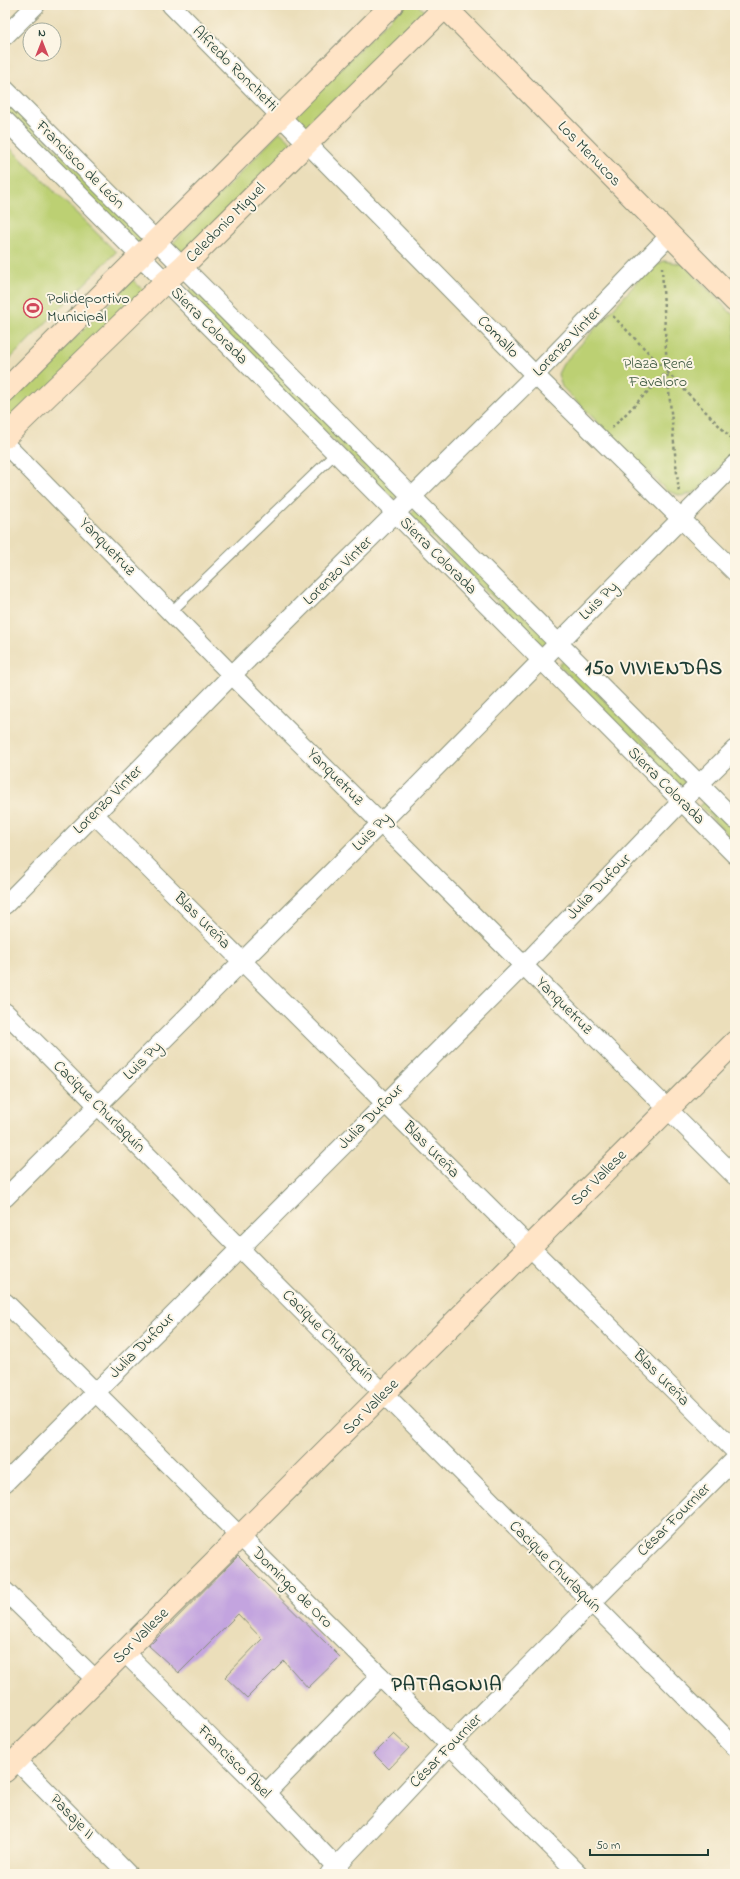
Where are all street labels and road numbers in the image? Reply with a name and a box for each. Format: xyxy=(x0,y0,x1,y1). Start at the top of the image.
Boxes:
street label: Alfredo Ronchetti xyxy=(186,20,284,118)
street label: Francisco de León xyxy=(29,114,130,215)
street label: Los Menucos xyxy=(551,116,627,192)
street label: Celedonio Miguel xyxy=(180,177,272,269)
street label: Sierra Colorada xyxy=(165,282,253,370)
street label: Lorenzo Vinter xyxy=(527,301,607,383)
street label: Comallo xyxy=(471,310,525,364)
street label: Yanquetruz xyxy=(73,512,141,582)
street label: Sierra Colorada xyxy=(394,512,482,600)
street label: Lorenzo Vinter xyxy=(298,531,378,611)
street label: Luis Py xyxy=(574,576,624,626)
street label: Sierra Colorada xyxy=(622,742,710,830)
street label: Yanquetruz xyxy=(301,743,369,811)
street label: Lorenzo Vinter xyxy=(68,760,148,840)
street label: Luis Py xyxy=(347,807,397,857)
street label: Julia Dufour xyxy=(561,848,637,926)
street label: Blas Ureña xyxy=(167,886,236,955)
street label: Yanquetruz xyxy=(530,972,598,1040)
street label: Luis Py xyxy=(118,1036,168,1086)
street label: Cacique Churlaquín xyxy=(47,1055,151,1159)
street label: Julia Dufour xyxy=(333,1079,409,1155)
street label: Blas Ureña xyxy=(396,1115,465,1184)
street label: Sor Vallese xyxy=(565,1144,633,1212)
street label: Cacique Churlaquín xyxy=(276,1284,380,1388)
street label: Julia Dufour xyxy=(104,1308,180,1384)
street label: Blas Ureña xyxy=(626,1343,695,1412)
street label: Sor Vallese xyxy=(337,1373,405,1441)
street label: César Fournier xyxy=(632,1478,716,1562)
street label: Cacique Churlaquín xyxy=(503,1515,607,1619)
street label: Domingo de Oro xyxy=(245,1541,338,1634)
street label: Sor Vallese xyxy=(107,1602,175,1670)
street label: César Fournier xyxy=(404,1708,488,1794)
street label: Francisco Abel xyxy=(191,1719,277,1805)
street label: Pasaje II xyxy=(44,1789,100,1845)

